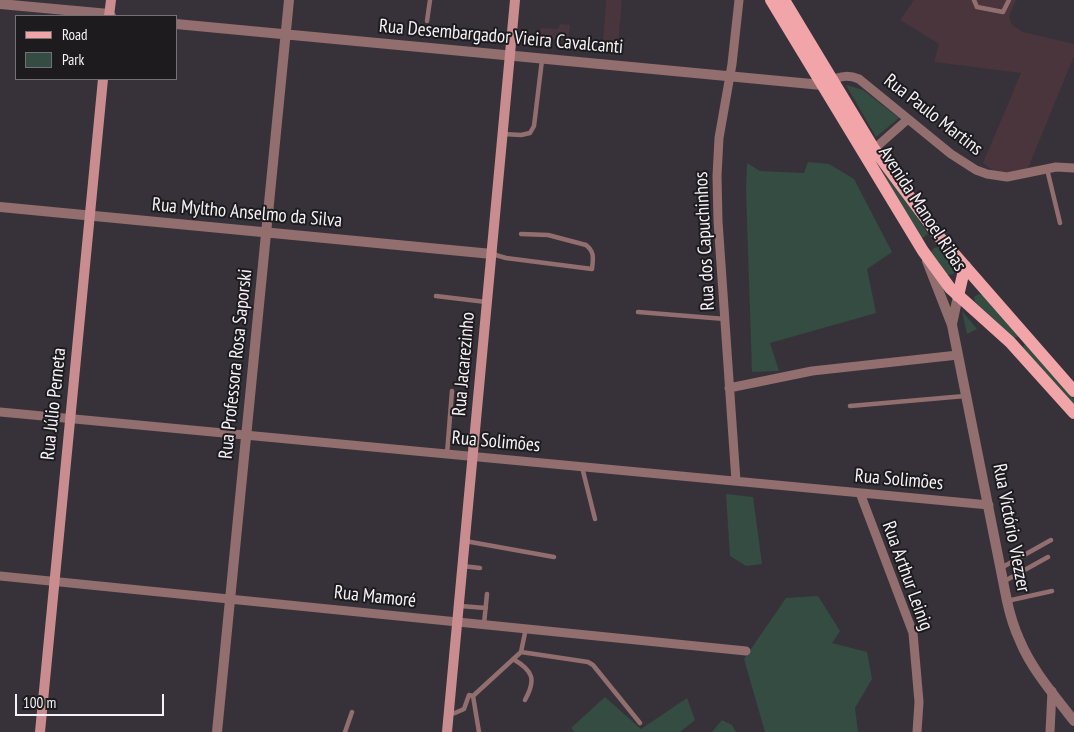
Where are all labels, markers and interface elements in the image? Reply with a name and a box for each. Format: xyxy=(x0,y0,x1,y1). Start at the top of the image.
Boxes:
legend xyxy=(15,15,178,80)
street label: Rua Desembargador Vieira Cavalcanti xyxy=(378,15,624,59)
text: Road xyxy=(62,25,88,44)
text: Park xyxy=(62,50,84,69)
street label: Rua Paulo Martins xyxy=(879,69,987,161)
street label: Avenida Manoel Ribas xyxy=(873,142,971,276)
street label: Rua dos Capuchinhos xyxy=(690,171,720,311)
street label: Rua Myltho Anselmo da Silva xyxy=(151,193,343,233)
street label: Rua Professora Rosa Saporski xyxy=(215,268,257,460)
street label: Rua Jacarezinho xyxy=(448,311,480,417)
street label: Rua Júlio Perneta xyxy=(37,347,71,461)
street label: Rua Solimões xyxy=(451,427,541,457)
street label: Rua Victório Viezzer xyxy=(987,462,1035,594)
street label: Rua Solimões xyxy=(854,465,944,495)
street label: Rua Arthur Leinig xyxy=(877,518,937,634)
street label: Rua Mamoré xyxy=(333,581,417,613)
scale bar xyxy=(18,684,166,716)
text: 100 m xyxy=(23,693,56,712)

